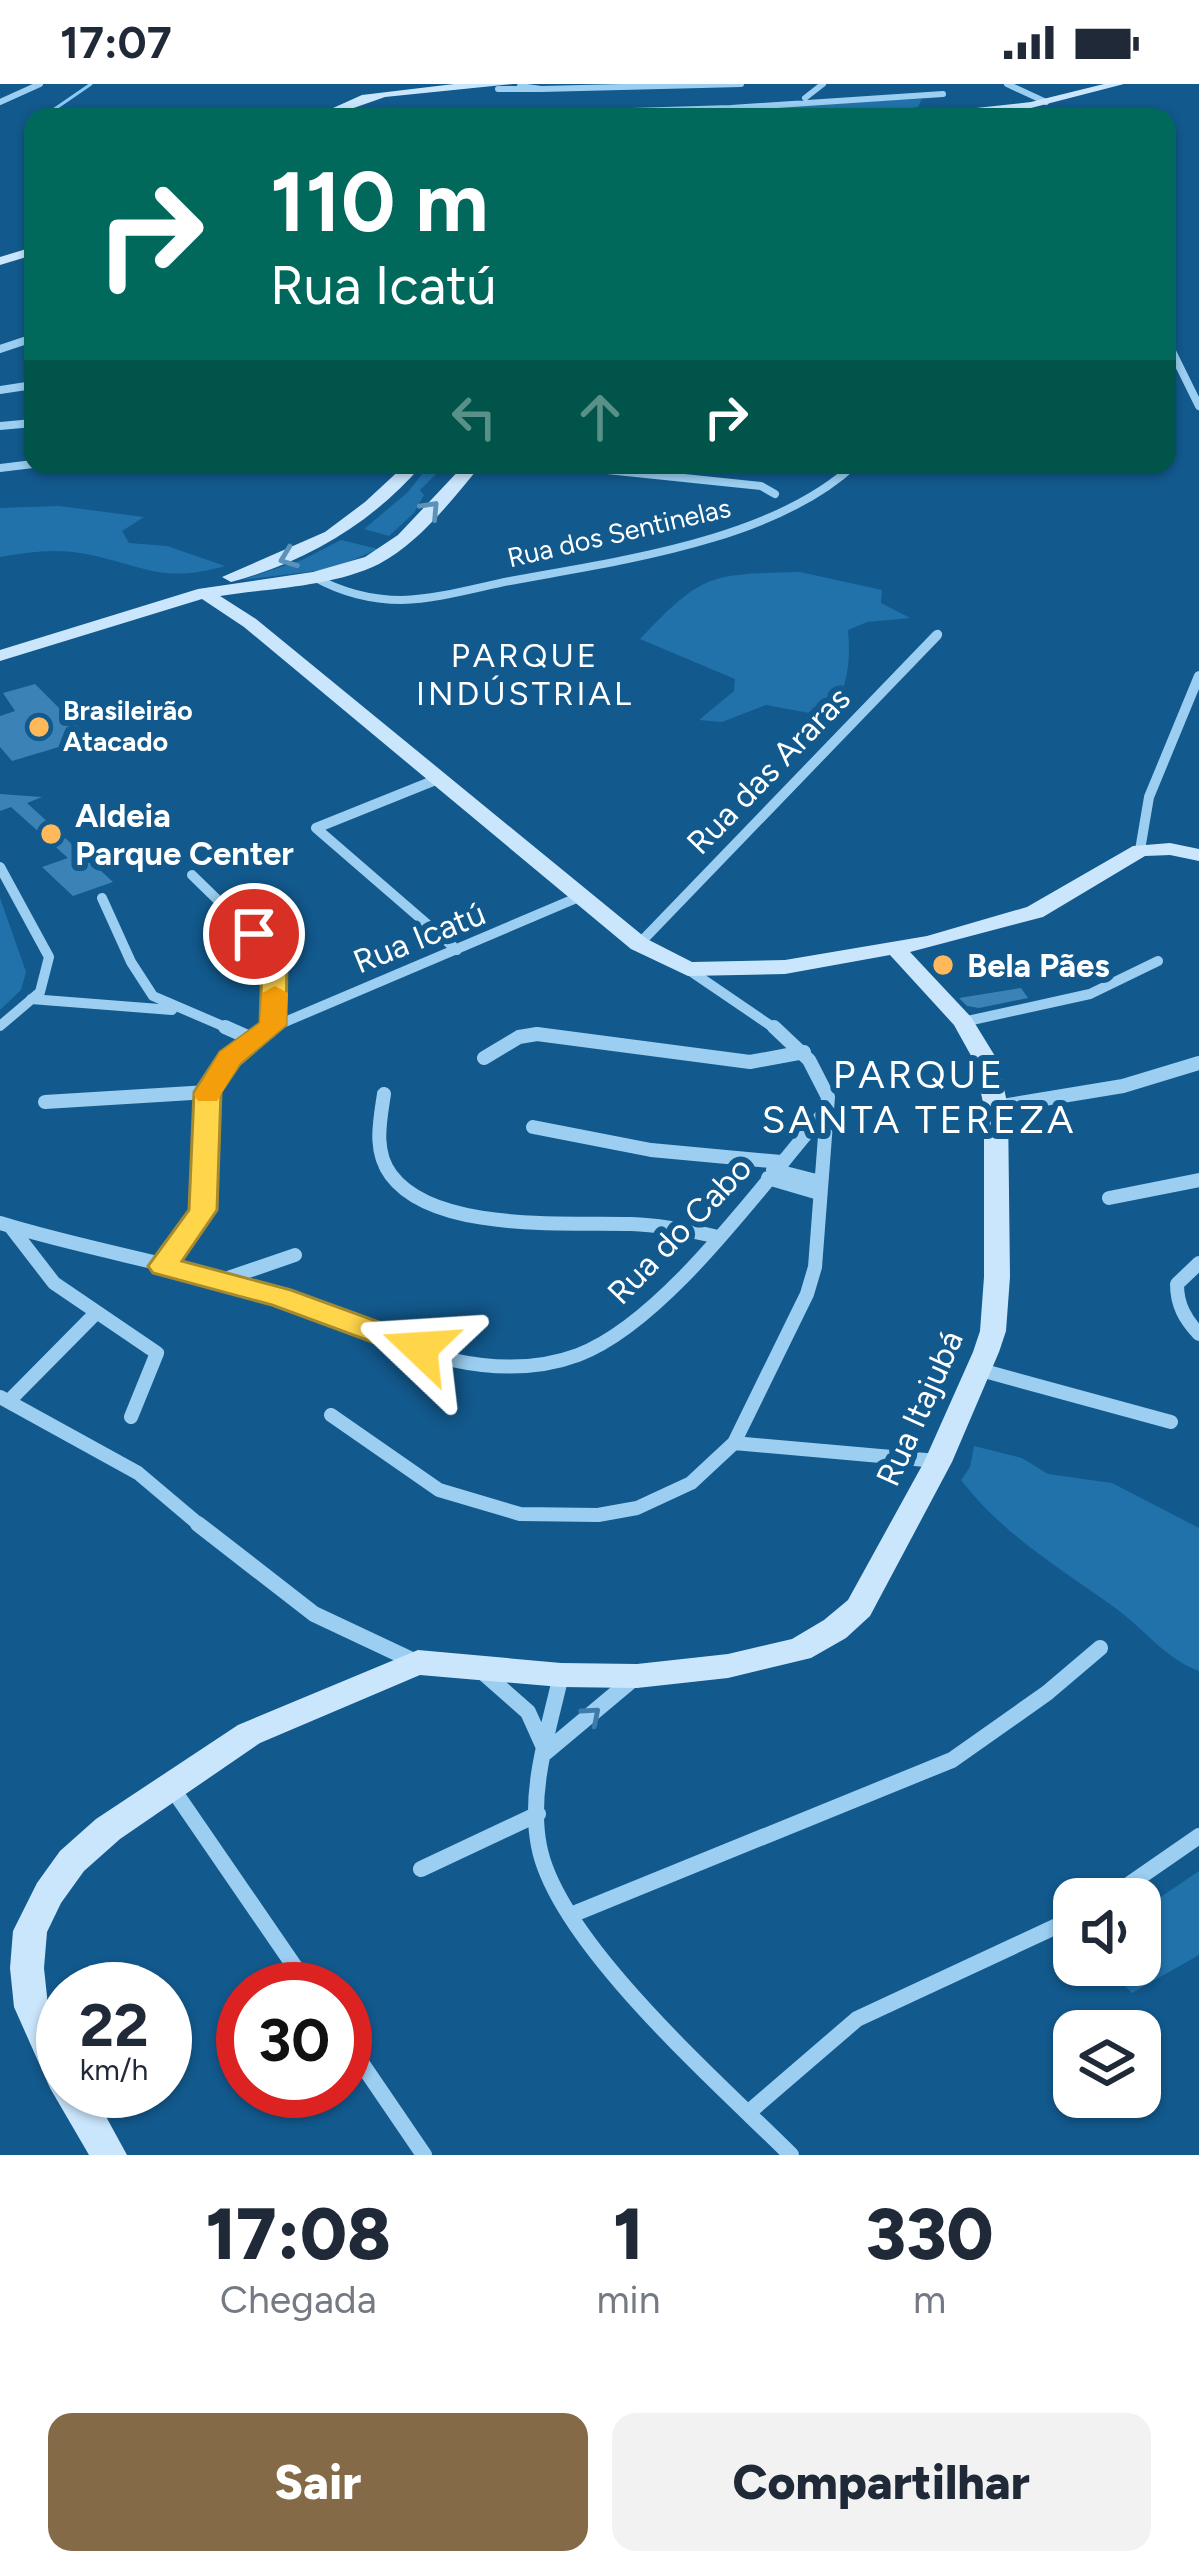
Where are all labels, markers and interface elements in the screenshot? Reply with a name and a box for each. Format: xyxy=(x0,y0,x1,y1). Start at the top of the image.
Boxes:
text: 17:07 xyxy=(60,15,172,69)
text: 110 m xyxy=(270,151,489,252)
icon: right xyxy=(72,156,228,312)
text: Rua Icatú xyxy=(270,253,497,318)
icon: left xyxy=(441,384,507,450)
icon: ahead xyxy=(567,384,633,450)
icon: right xyxy=(693,384,759,450)
street label: Rua dos Sentinelas xyxy=(504,491,734,574)
one-way arrow xyxy=(417,501,439,522)
one-way arrow xyxy=(278,544,299,569)
district label: PARQUE INDÚSTRIAL xyxy=(416,636,634,713)
street label: Rua das Araras xyxy=(679,679,858,862)
place label: Brasileirão Atacado xyxy=(63,694,193,758)
marker: Brasileirão Atacado xyxy=(26,714,52,740)
place label: Aldeia Parque Center xyxy=(75,796,294,873)
marker: Aldeia Parque Center xyxy=(38,821,64,847)
pin xyxy=(203,883,305,985)
street label: Rua Icatú xyxy=(348,893,491,981)
icon: arrive xyxy=(221,901,287,967)
place label: Bela Pães xyxy=(967,946,1110,985)
marker: Bela Pães xyxy=(930,952,956,978)
district label: PARQUE SANTA TEREZA xyxy=(762,1051,1076,1143)
street label: Rua do Cabo xyxy=(599,1149,759,1312)
position arrow xyxy=(357,1285,483,1411)
street label: Rua Itajubá xyxy=(868,1325,971,1492)
one-way arrow xyxy=(578,1707,600,1729)
map controls xyxy=(1053,1878,1161,2118)
button: sound xyxy=(1053,1878,1161,1986)
speed limit sign: 30 xyxy=(216,1962,372,2118)
text: 22 xyxy=(79,1989,149,2061)
button: layers xyxy=(1053,2010,1161,2118)
text: km/h xyxy=(80,2051,148,2088)
text: 17:08 xyxy=(205,2191,391,2277)
text: 1 xyxy=(613,2191,644,2277)
text: 330 xyxy=(866,2191,994,2277)
text: Chegada xyxy=(220,2276,377,2323)
text: min xyxy=(596,2276,660,2323)
text: m xyxy=(913,2276,946,2323)
button: Sair xyxy=(48,2413,588,2551)
button: Compartilhar xyxy=(612,2413,1151,2551)

